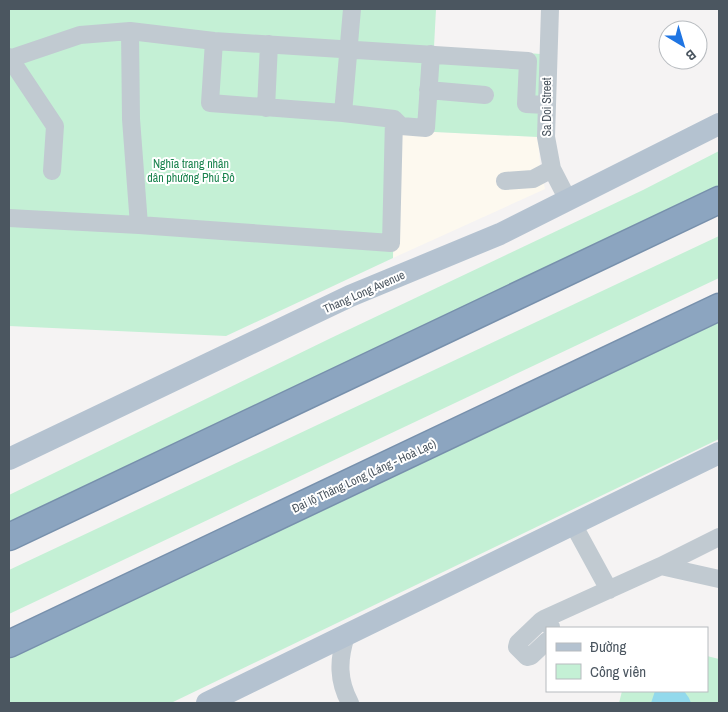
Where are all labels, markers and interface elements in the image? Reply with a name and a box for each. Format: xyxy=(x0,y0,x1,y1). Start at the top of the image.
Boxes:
north arrow xyxy=(658,20,708,70)
text: B xyxy=(682,46,700,65)
street label: Sa Doi Street xyxy=(539,77,555,137)
park label: Nghĩa trang nhân dân phường Phú Đô xyxy=(147,156,235,186)
street label: Thang Long Avenue xyxy=(321,267,407,317)
street label: Đại lộ Thăng Long (Láng - Hoà Lạc) xyxy=(289,435,439,517)
legend xyxy=(546,627,708,692)
text: Đường xyxy=(590,636,626,657)
text: Công viên xyxy=(590,661,646,682)

